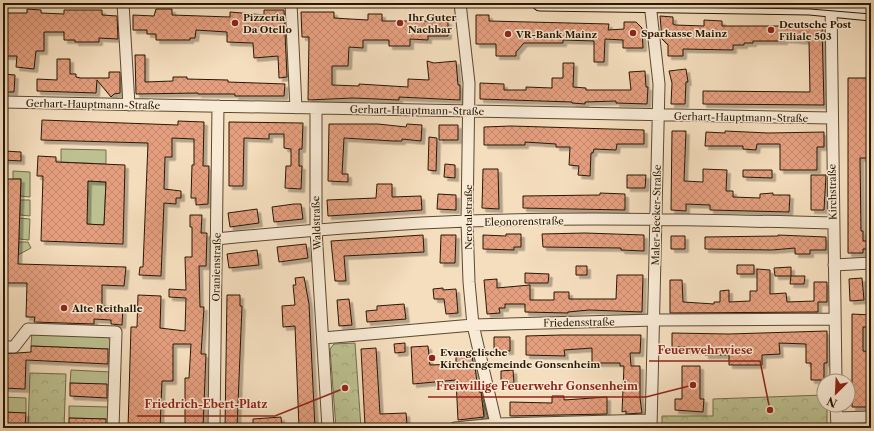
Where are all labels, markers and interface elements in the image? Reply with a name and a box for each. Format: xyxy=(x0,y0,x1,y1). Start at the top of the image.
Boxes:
place label: Pizzeria Da Otello xyxy=(243,11,292,36)
place label: Ihr Guter Nachbar xyxy=(408,11,456,36)
marker: Pizzeria Da Otello xyxy=(230,18,240,28)
marker: Ihr Guter Nachbar xyxy=(395,18,405,28)
place label: Deutsche Post Filiale 503 xyxy=(779,18,851,43)
marker: Deutsche Post Filiale 503 xyxy=(766,25,776,35)
place label: Sparkasse Mainz xyxy=(641,27,728,40)
place label: VR-Bank Mainz xyxy=(515,28,597,41)
marker: Sparkasse Mainz xyxy=(628,28,638,38)
marker: VR-Bank Mainz xyxy=(503,29,513,39)
street label: Gerhart-Hauptmann-Straße xyxy=(26,97,161,112)
street label: Gerhart-Hauptmann-Straße xyxy=(350,103,485,118)
street label: Gerhart-Hauptmann-Straße xyxy=(674,110,809,125)
street label: Kirchstraße xyxy=(826,163,839,220)
street label: Maler-Becker-Straße xyxy=(649,164,664,266)
street label: Nerotalstraße xyxy=(462,184,475,250)
street label: Waldstraße xyxy=(309,195,324,251)
street label: Eleonorenstraße xyxy=(484,214,564,229)
street label: Oranienstraße xyxy=(209,232,224,301)
place label: Alte Reithalle xyxy=(71,302,143,315)
marker: Alte Reithalle xyxy=(59,303,69,313)
street label: Friedensstraße xyxy=(543,315,615,330)
callout: Feuerwehrwiese xyxy=(649,338,760,361)
text: Feuerwehrwiese xyxy=(657,343,753,357)
place label: Evangelische Kirchengemeinde Gonsenheim xyxy=(440,346,600,371)
marker: Evangelische Kirchengemeinde Gonsenheim xyxy=(427,353,437,363)
north arrow xyxy=(816,373,856,413)
callout: Freiwillige Feuerwehr Gonsenheim xyxy=(428,374,646,397)
text: Freiwillige Feuerwehr Gonsenheim xyxy=(436,379,638,393)
callout: Friedrich-Ebert-Platz xyxy=(137,393,275,416)
text: N xyxy=(824,394,839,410)
text: Friedrich-Ebert-Platz xyxy=(145,397,267,411)

